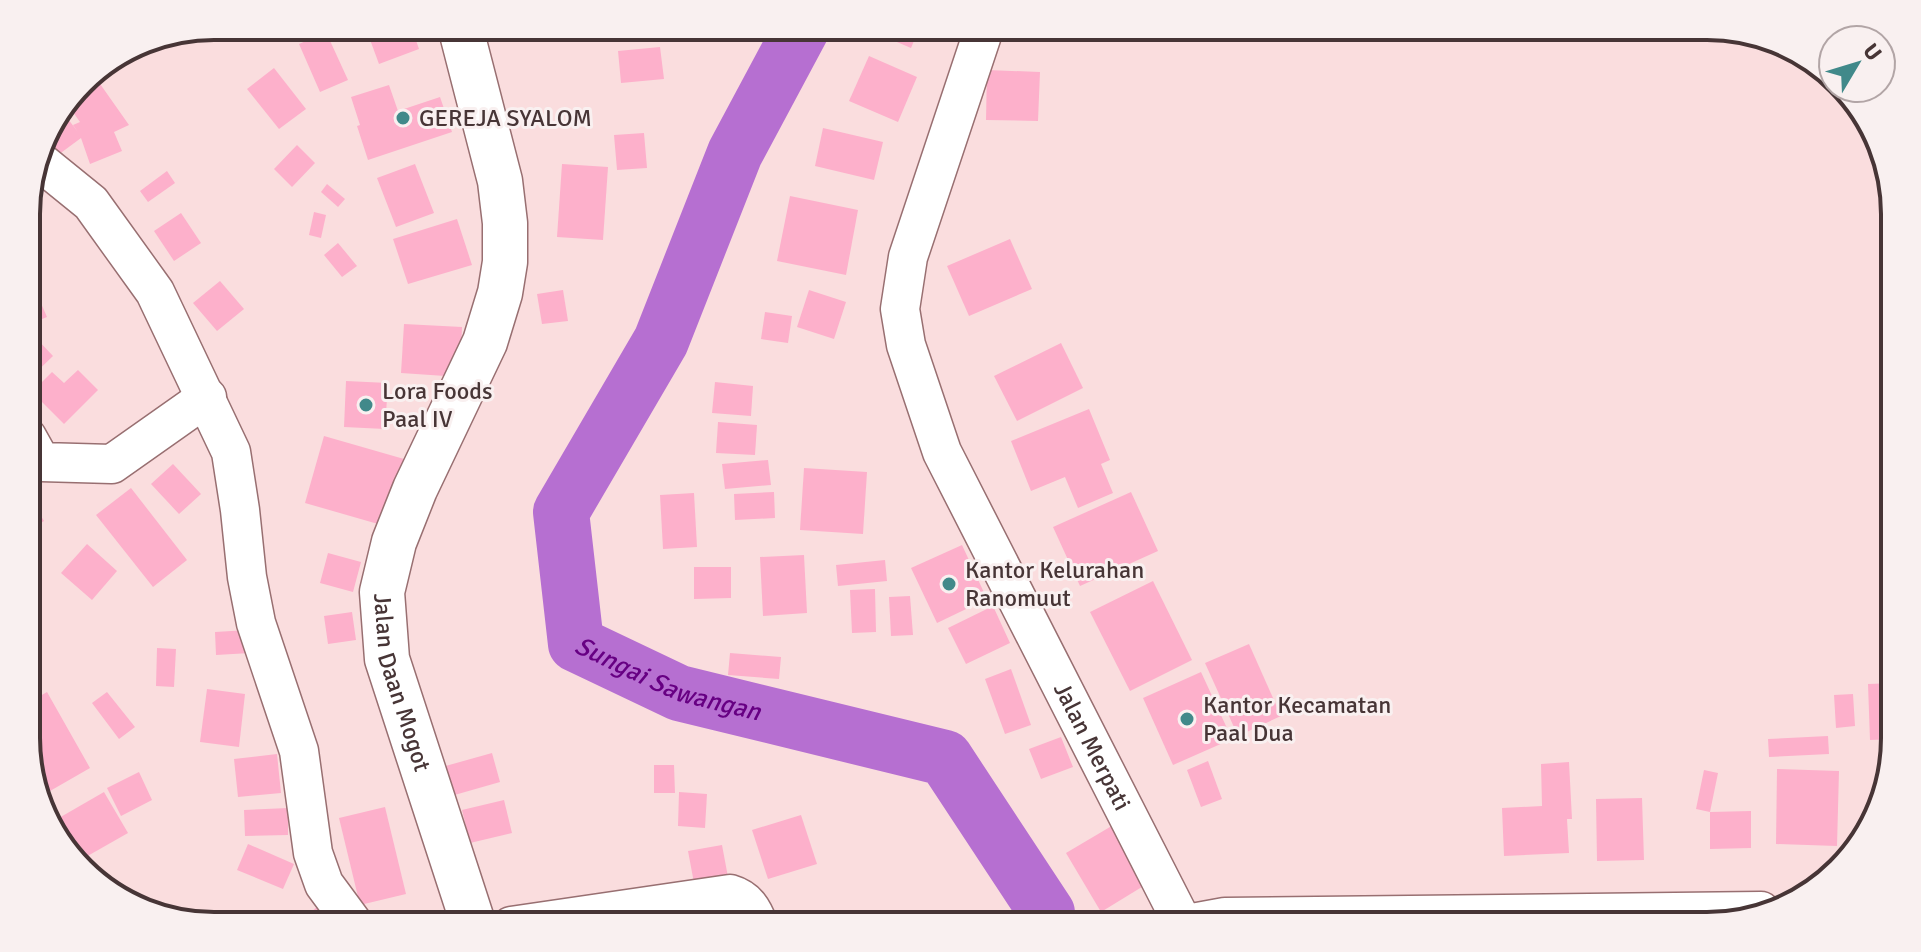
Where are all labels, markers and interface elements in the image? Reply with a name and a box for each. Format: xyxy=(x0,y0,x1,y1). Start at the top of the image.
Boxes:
north arrow xyxy=(1817,24,1897,104)
text: U xyxy=(1857,38,1888,66)
place label: GEREJA SYALOM xyxy=(419,103,592,133)
marker: GEREJA SYALOM xyxy=(394,109,412,127)
place label: Lora Foods Paal IV xyxy=(382,376,493,434)
marker: Lora Foods Paal IV xyxy=(357,396,375,414)
place label: Kantor Kelurahan Ranomuut xyxy=(965,555,1144,613)
marker: Kantor Kelurahan Ranomuut xyxy=(940,575,958,593)
street label: Jalan Daan Mogot xyxy=(367,592,438,775)
water label: Sungai Sawangan xyxy=(570,630,765,729)
street label: Jalan Merpati xyxy=(1047,677,1137,816)
place label: Kantor Kecamatan Paal Dua xyxy=(1203,690,1391,748)
marker: Kantor Kecamatan Paal Dua xyxy=(1178,710,1196,728)

